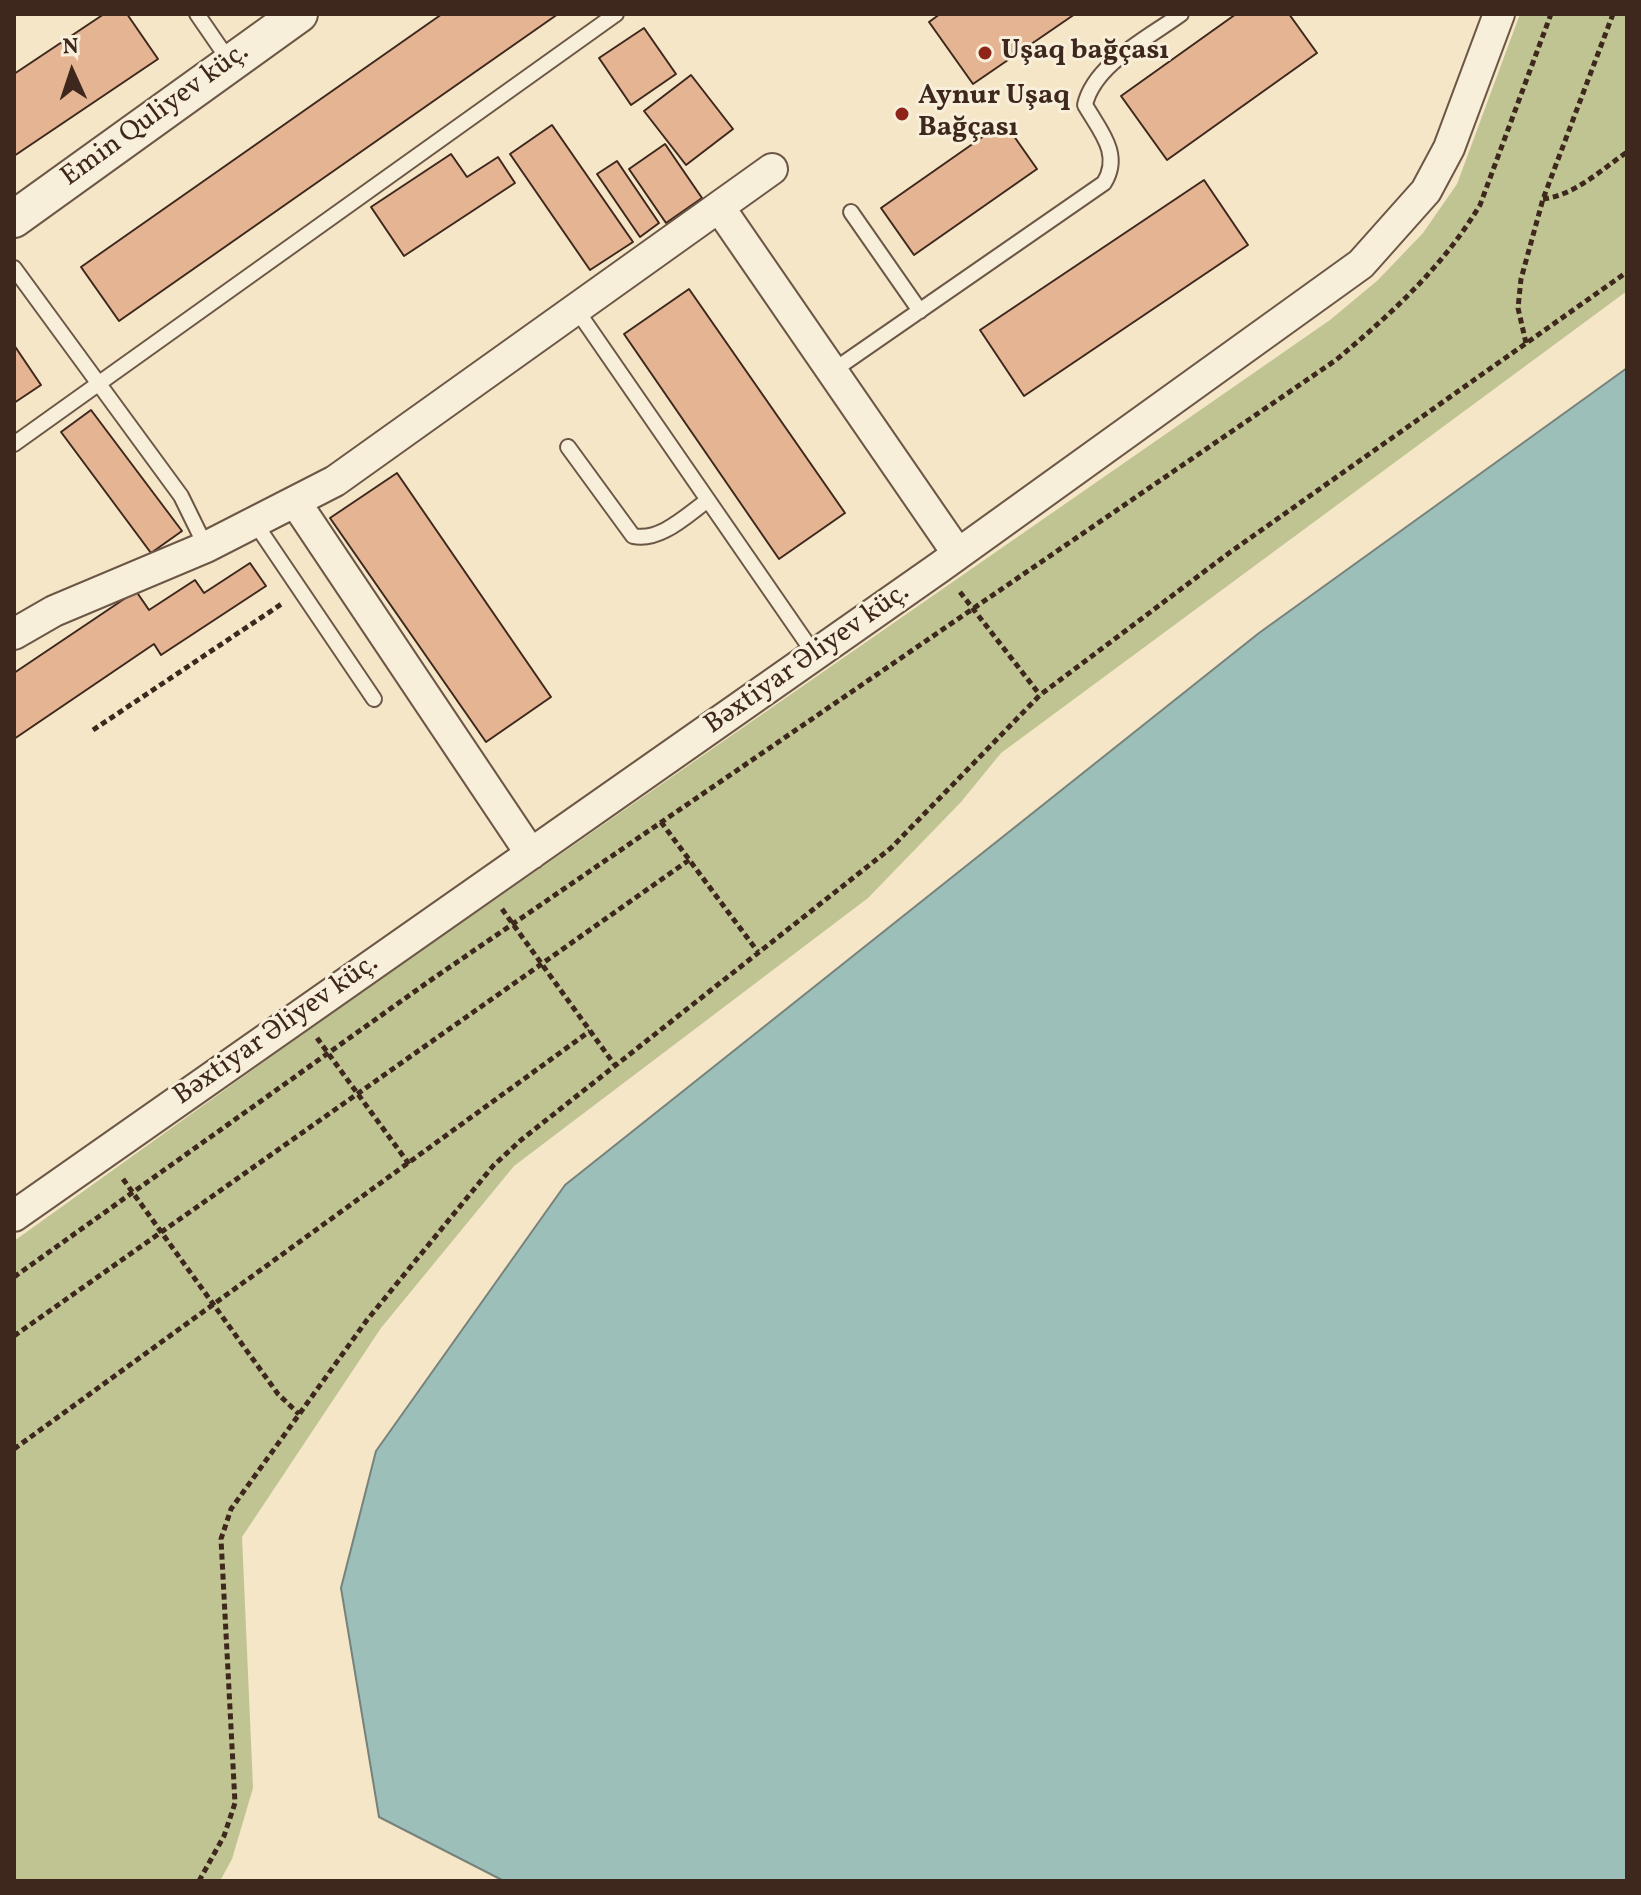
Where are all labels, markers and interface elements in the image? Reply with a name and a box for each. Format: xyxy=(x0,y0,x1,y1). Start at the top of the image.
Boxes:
north arrow xyxy=(32,32,112,112)
text: N xyxy=(62,32,80,63)
place label: Uşaq bağçası xyxy=(1001,36,1169,70)
street label: Emin Quliyev küç. xyxy=(56,37,256,195)
marker: Uşaq bağçası xyxy=(976,44,994,62)
place label: Aynur Uşaq Bağçası xyxy=(918,81,1070,147)
marker: Aynur Uşaq Bağçası xyxy=(893,105,911,123)
street label: Bəxtiyar Əliyev küç. xyxy=(699,577,917,743)
street label: Bəxtiyar Əliyev küç. xyxy=(168,948,386,1114)

